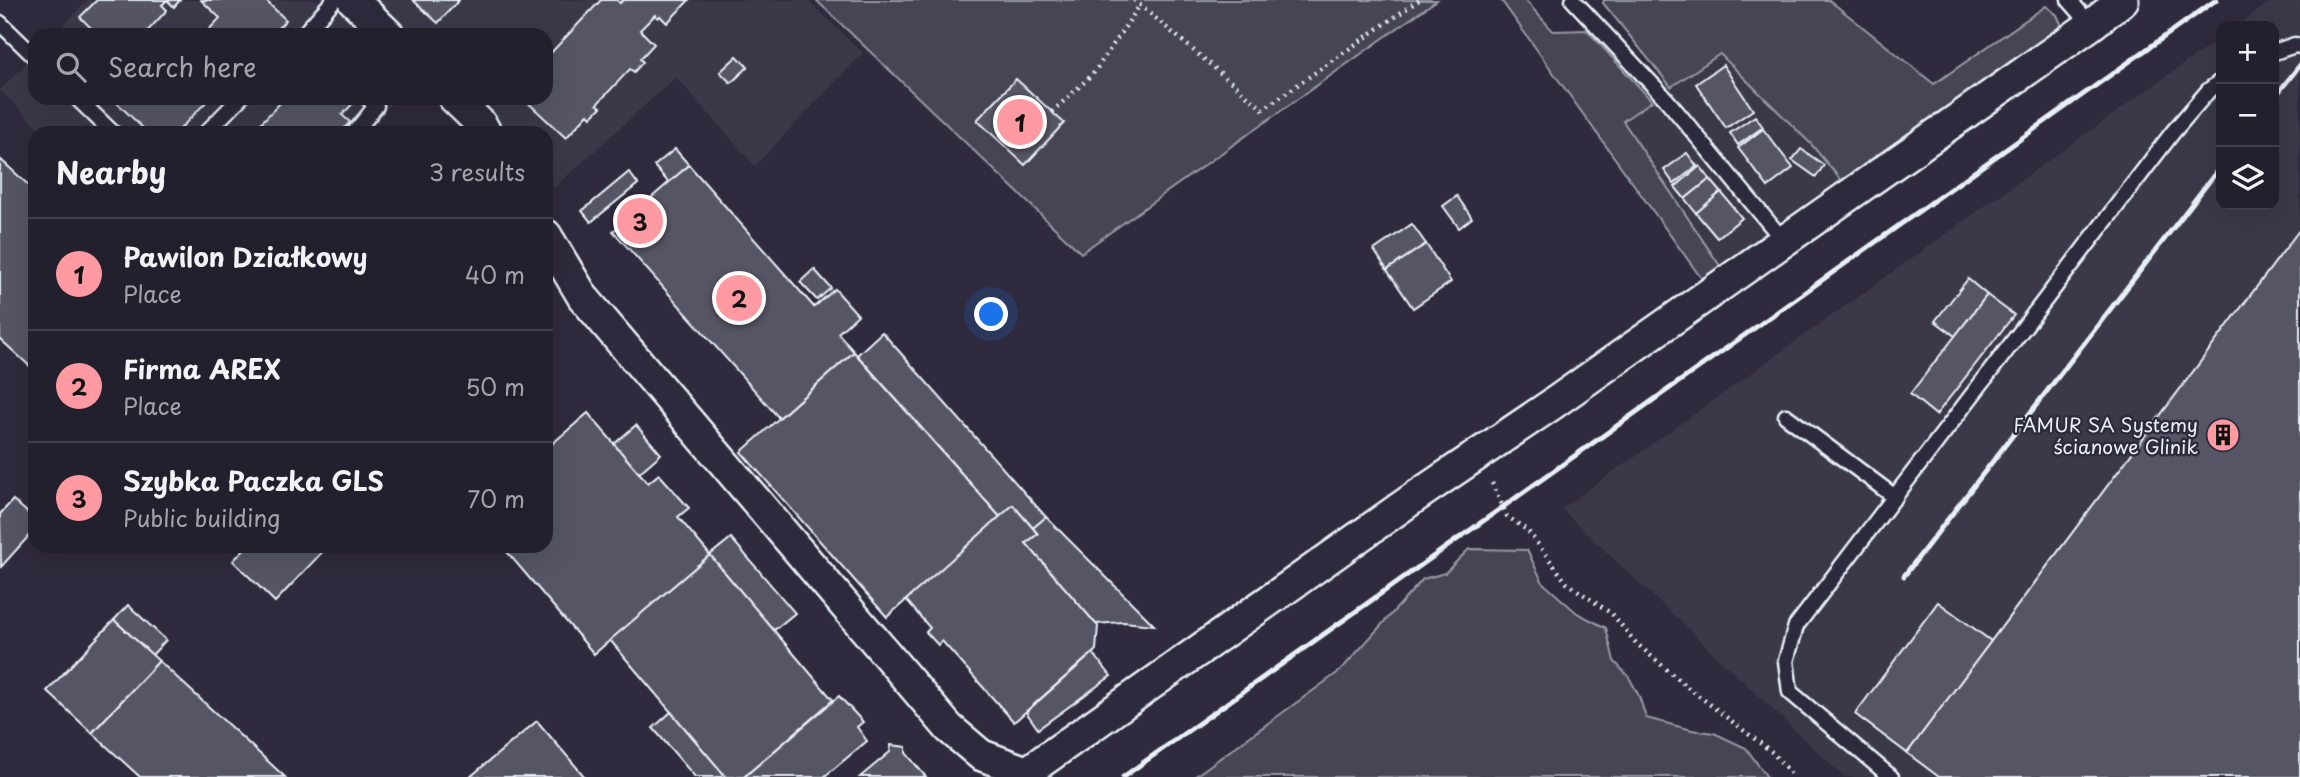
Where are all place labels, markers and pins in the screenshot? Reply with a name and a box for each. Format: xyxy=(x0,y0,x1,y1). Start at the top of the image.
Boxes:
pin: 1 xyxy=(997,96,1043,148)
pin: 3 xyxy=(617,195,663,247)
pin: 2 xyxy=(716,272,762,324)
place label: FAMUR SA Systemy ścianowe Glinik xyxy=(2013,410,2198,460)
building icon: FAMUR SA Systemy ścianowe Glinik xyxy=(2204,416,2242,454)

